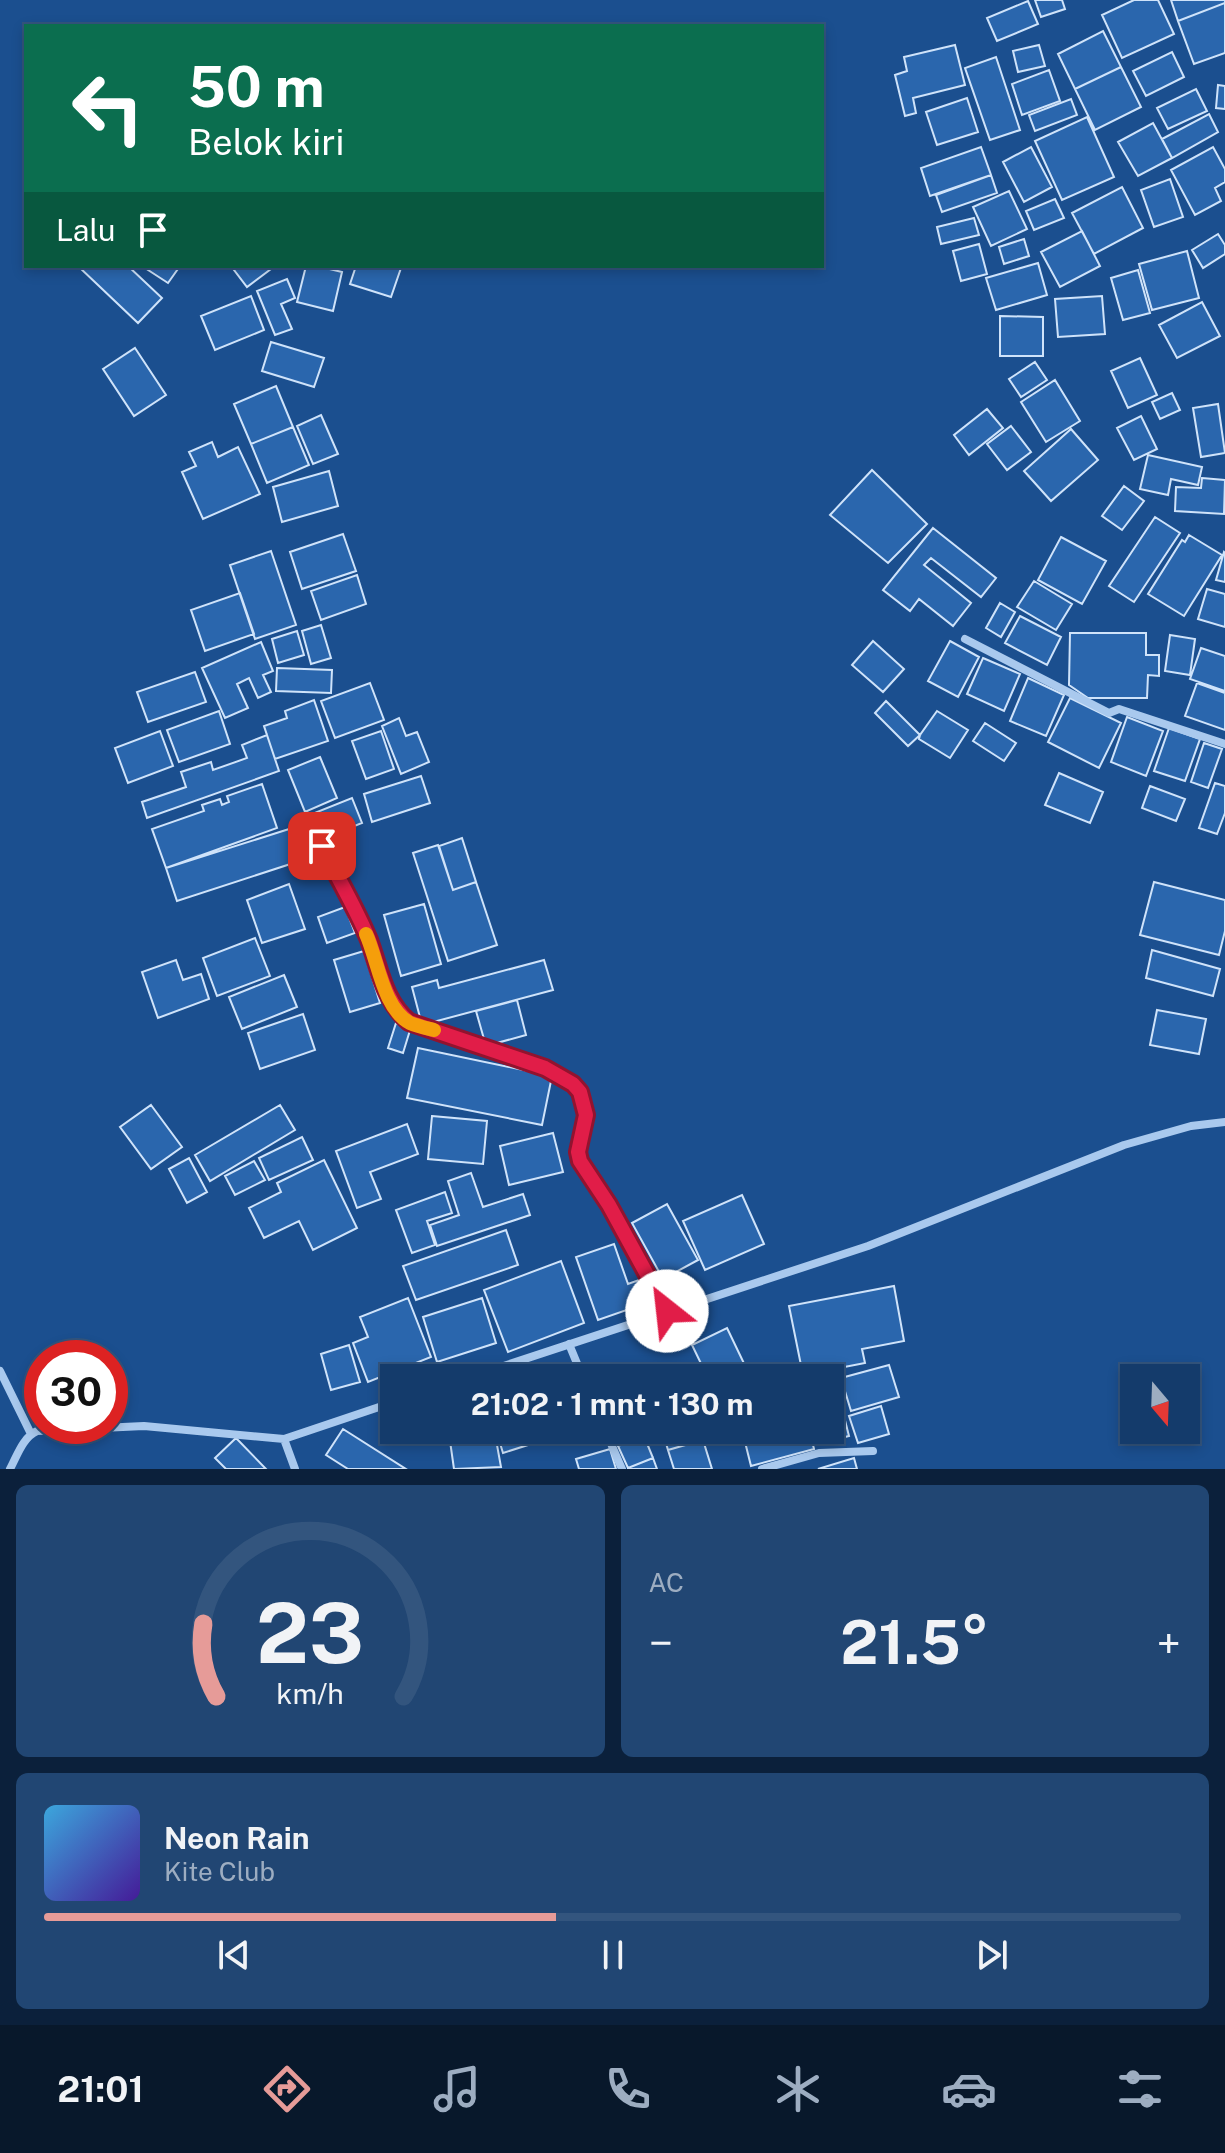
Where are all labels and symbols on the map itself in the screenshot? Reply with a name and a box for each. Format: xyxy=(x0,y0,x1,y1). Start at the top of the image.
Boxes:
pin xyxy=(288,812,356,880)
position arrow xyxy=(625,1269,709,1353)
speed limit sign: 30 xyxy=(24,1340,128,1444)
north arrow xyxy=(1120,1364,1200,1444)

